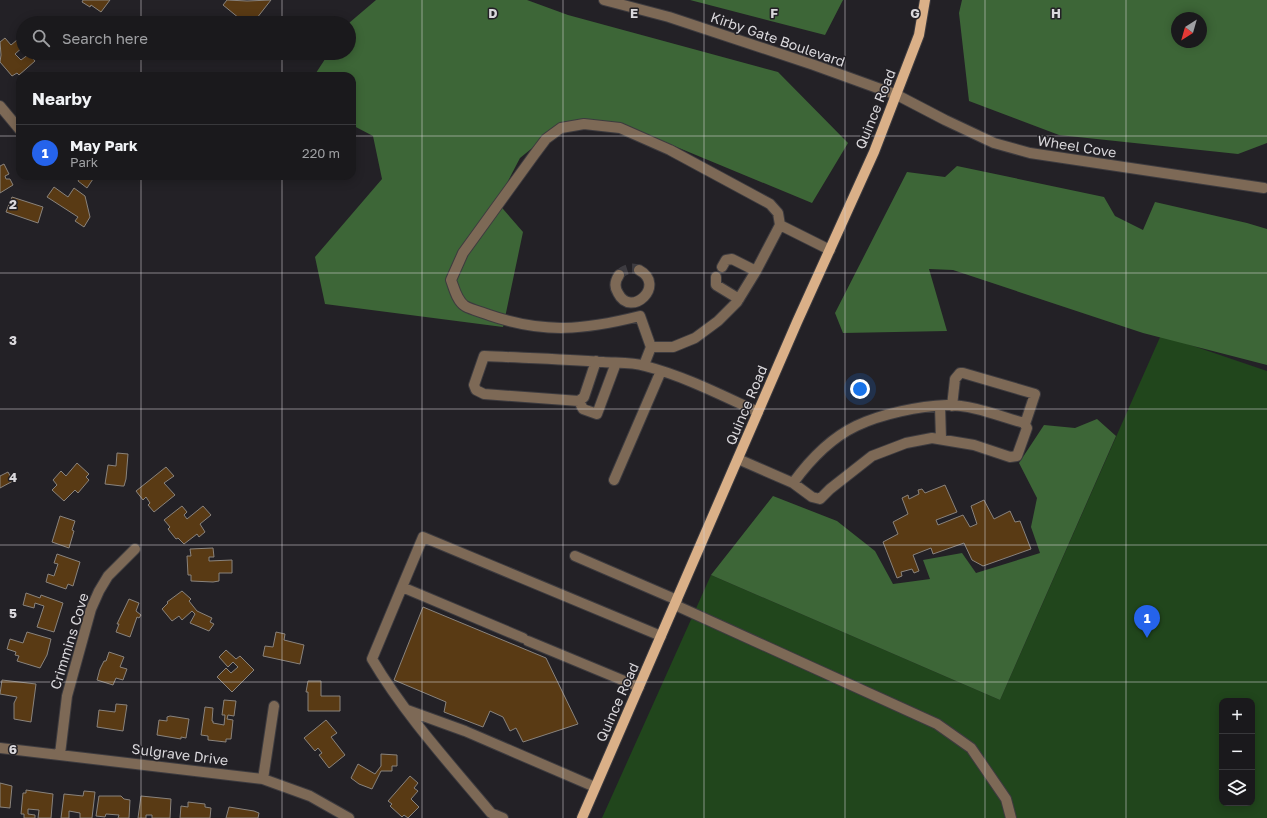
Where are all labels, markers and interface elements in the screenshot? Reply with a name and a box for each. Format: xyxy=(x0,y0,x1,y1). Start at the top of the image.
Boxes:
text: D xyxy=(488,5,498,21)
text: E xyxy=(630,5,638,21)
text: F xyxy=(770,5,778,21)
text: G xyxy=(910,5,920,21)
text: H xyxy=(1051,5,1061,21)
street label: Kirby Gate Boulevard xyxy=(709,8,847,70)
north arrow xyxy=(1171,12,1207,48)
search box xyxy=(16,16,356,60)
icon: search xyxy=(30,27,52,49)
text: Search here xyxy=(62,29,148,47)
street label: Quince Road xyxy=(851,67,899,151)
text: Nearby xyxy=(32,88,92,109)
street label: Wheel Cove xyxy=(1036,131,1118,161)
text: May Park xyxy=(70,136,138,154)
text: 1 xyxy=(42,145,48,161)
text: 220 m xyxy=(302,145,340,161)
text: Park xyxy=(70,154,98,170)
text: 2 xyxy=(9,196,17,212)
text: 3 xyxy=(9,332,17,348)
street label: Quince Road xyxy=(722,363,770,447)
your location xyxy=(850,379,870,399)
text: 4 xyxy=(9,469,17,485)
street label: Crimmins Cove xyxy=(46,591,92,691)
text: 5 xyxy=(9,605,17,621)
pin: 1 xyxy=(1134,605,1160,638)
street label: Quince Road xyxy=(592,660,642,744)
map controls xyxy=(1219,698,1255,806)
button: + xyxy=(1219,698,1255,734)
button: − xyxy=(1219,734,1255,770)
street label: Sulgrave Drive xyxy=(131,740,229,768)
text: 6 xyxy=(9,741,17,757)
button: layers xyxy=(1219,770,1255,806)

